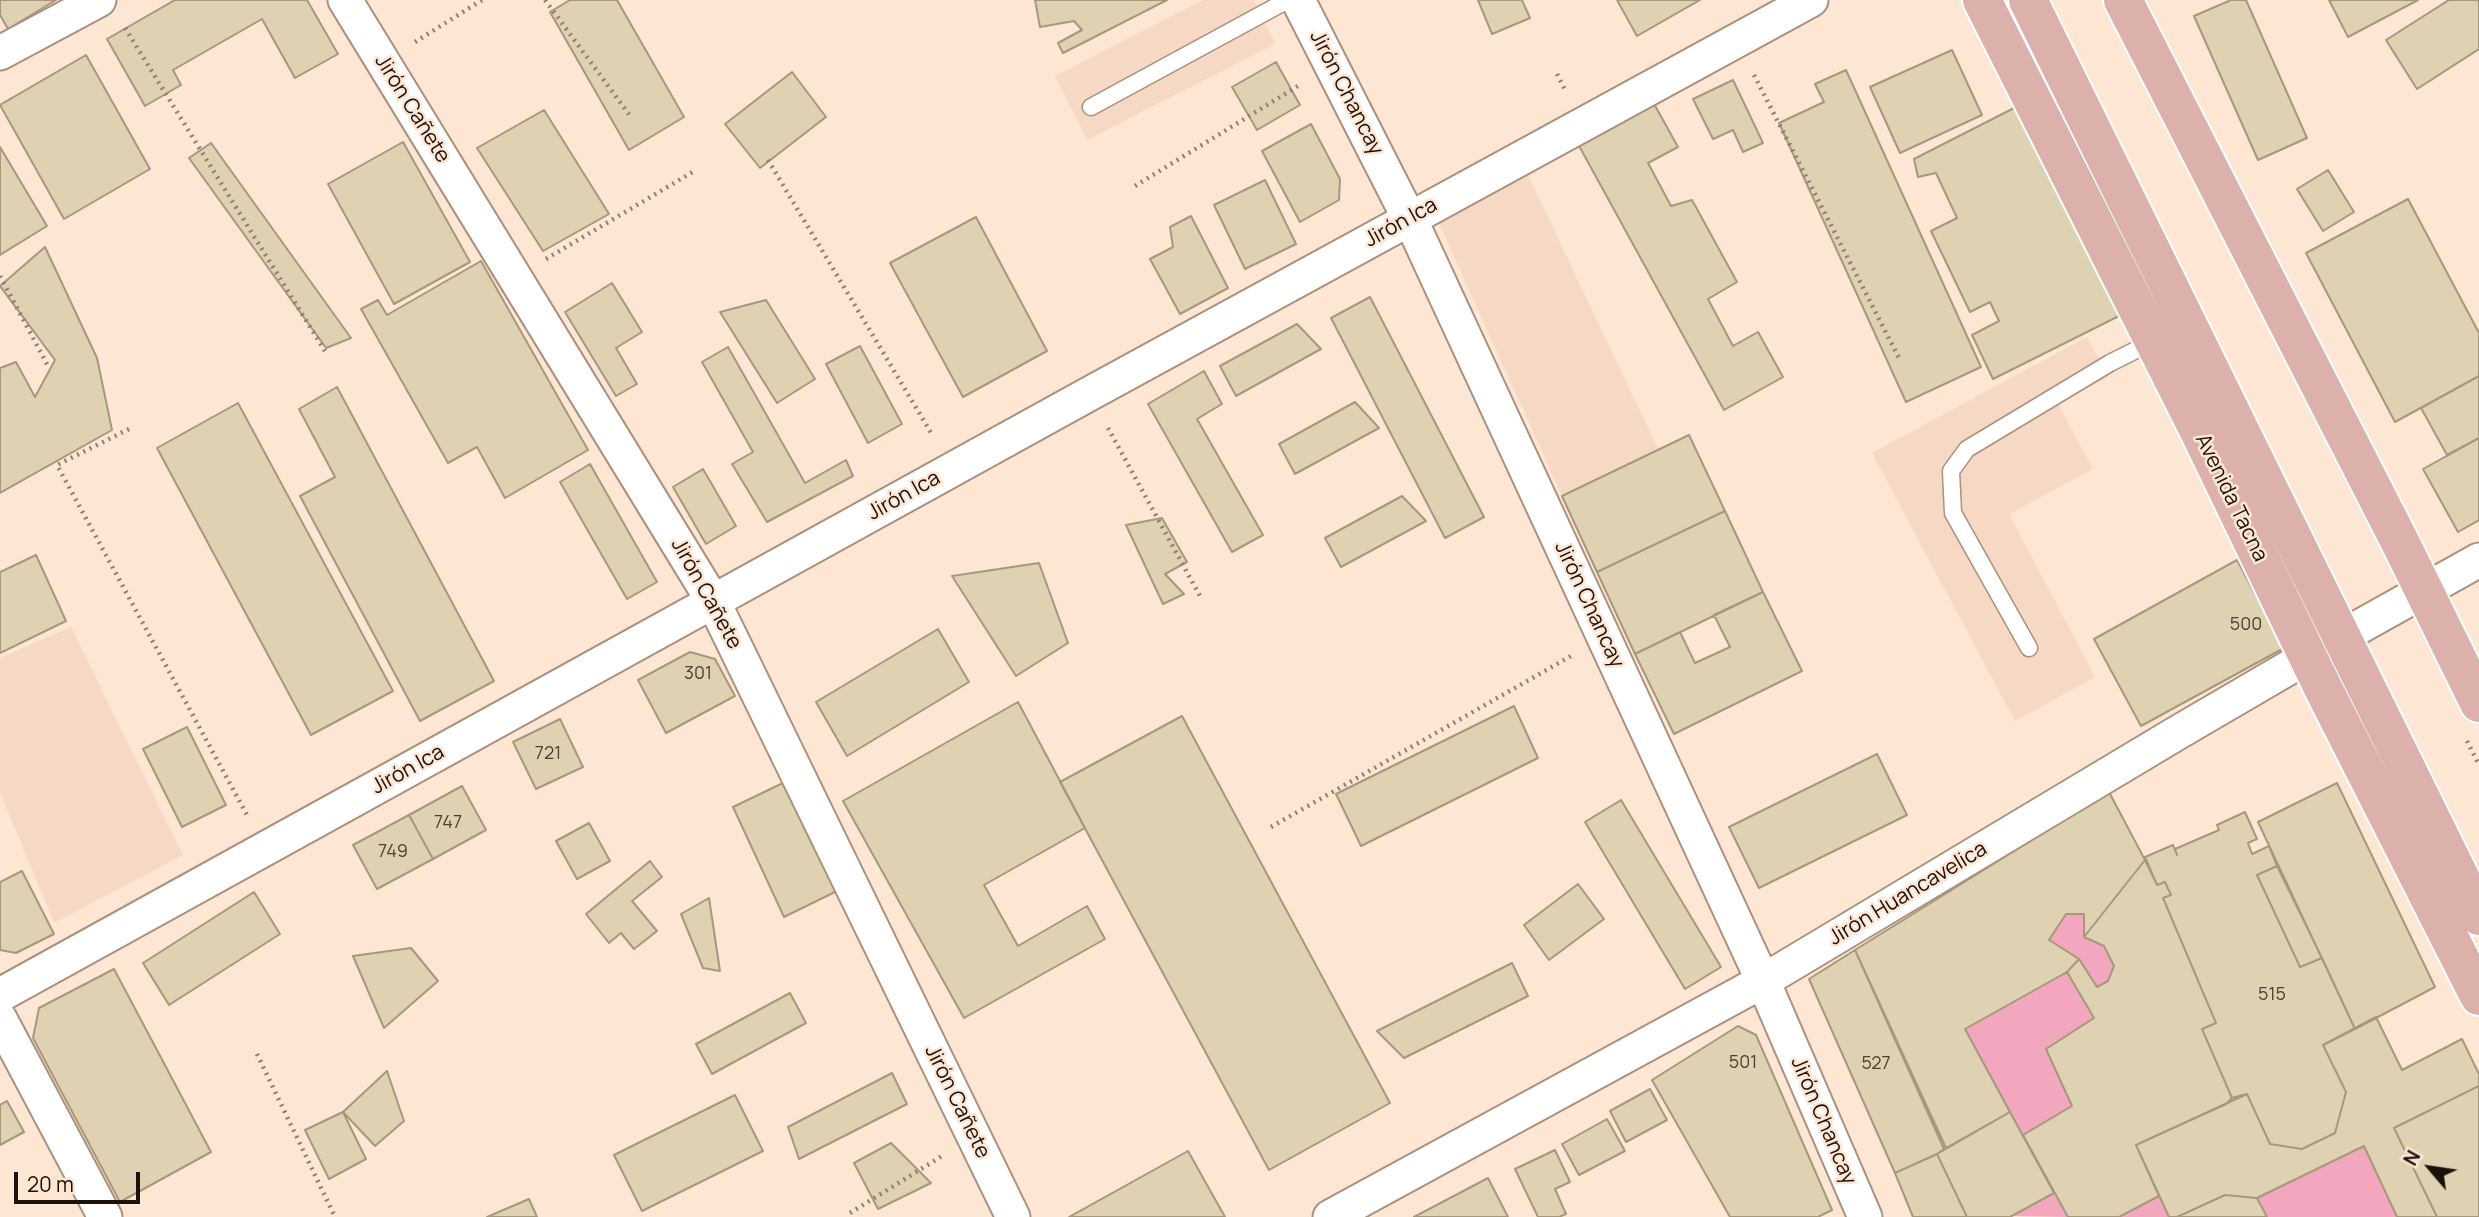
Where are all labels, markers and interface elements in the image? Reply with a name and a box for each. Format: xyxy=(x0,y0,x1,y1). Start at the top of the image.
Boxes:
street label: Jirón Chancay xyxy=(1304,27,1388,159)
street label: Jirón Cañete xyxy=(369,50,455,168)
street label: Jirón Ica xyxy=(1360,193,1442,253)
street label: Avenida Tacna xyxy=(2189,430,2273,566)
street label: Jirón Ica xyxy=(863,466,945,526)
street label: Jirón Cañete xyxy=(665,534,747,654)
street label: Jirón Chancay xyxy=(1549,538,1629,672)
house number: 500 xyxy=(2230,614,2262,636)
house number: 301 xyxy=(684,663,712,685)
street label: Jirón Ica xyxy=(367,740,449,800)
house number: 721 xyxy=(535,743,561,765)
house number: 747 xyxy=(434,812,462,834)
street label: Jirón Huancavelica xyxy=(1824,837,1992,951)
house number: 749 xyxy=(378,841,408,863)
house number: 515 xyxy=(2258,984,2286,1006)
street label: Jirón Cañete xyxy=(919,1041,995,1163)
house number: 501 xyxy=(1729,1052,1757,1074)
street label: Jirón Chancay xyxy=(1785,1053,1861,1189)
house number: 527 xyxy=(1861,1053,1891,1075)
north arrow xyxy=(2395,1133,2465,1203)
text: N xyxy=(2397,1146,2426,1170)
scale bar xyxy=(18,1158,144,1202)
text: 20 m xyxy=(27,1170,74,1198)

